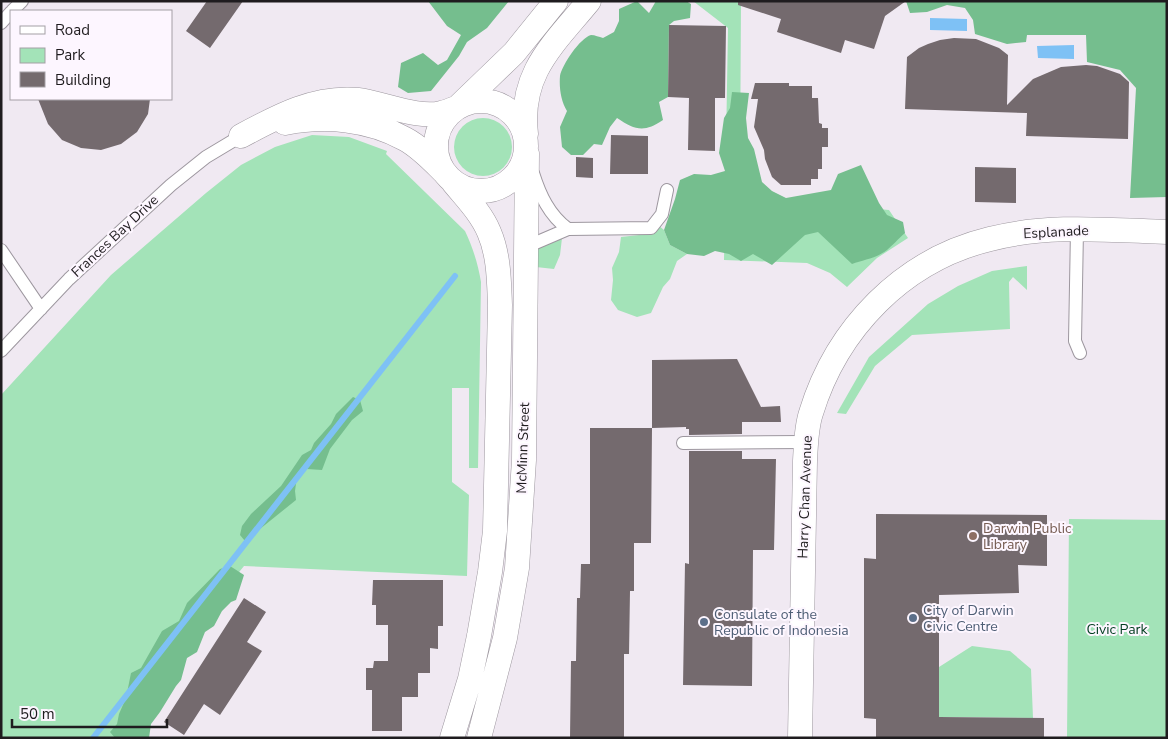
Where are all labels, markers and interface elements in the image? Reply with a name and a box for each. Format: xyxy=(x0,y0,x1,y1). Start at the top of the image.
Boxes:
legend xyxy=(10,10,172,100)
text: Road xyxy=(55,20,90,40)
text: Park xyxy=(55,45,85,65)
text: Building xyxy=(55,70,111,90)
street label: Frances Bay Drive xyxy=(67,191,163,281)
street label: Esplanade xyxy=(1023,221,1089,243)
street label: McMinn Street xyxy=(512,402,534,494)
street label: Harry Chan Avenue xyxy=(793,435,817,559)
place label: Darwin Public Library xyxy=(983,519,1072,554)
marker: Darwin Public Library xyxy=(967,530,979,542)
place label: City of Darwin Civic Centre xyxy=(923,601,1014,636)
place label: Consulate of the Republic of Indonesia xyxy=(714,605,849,640)
marker: City of Darwin Civic Centre xyxy=(907,612,919,624)
marker: Consulate of the Republic of Indonesia xyxy=(698,616,710,628)
park label: Civic Park xyxy=(1086,620,1149,639)
scale bar xyxy=(12,696,168,728)
text: 50 m xyxy=(20,704,55,724)

